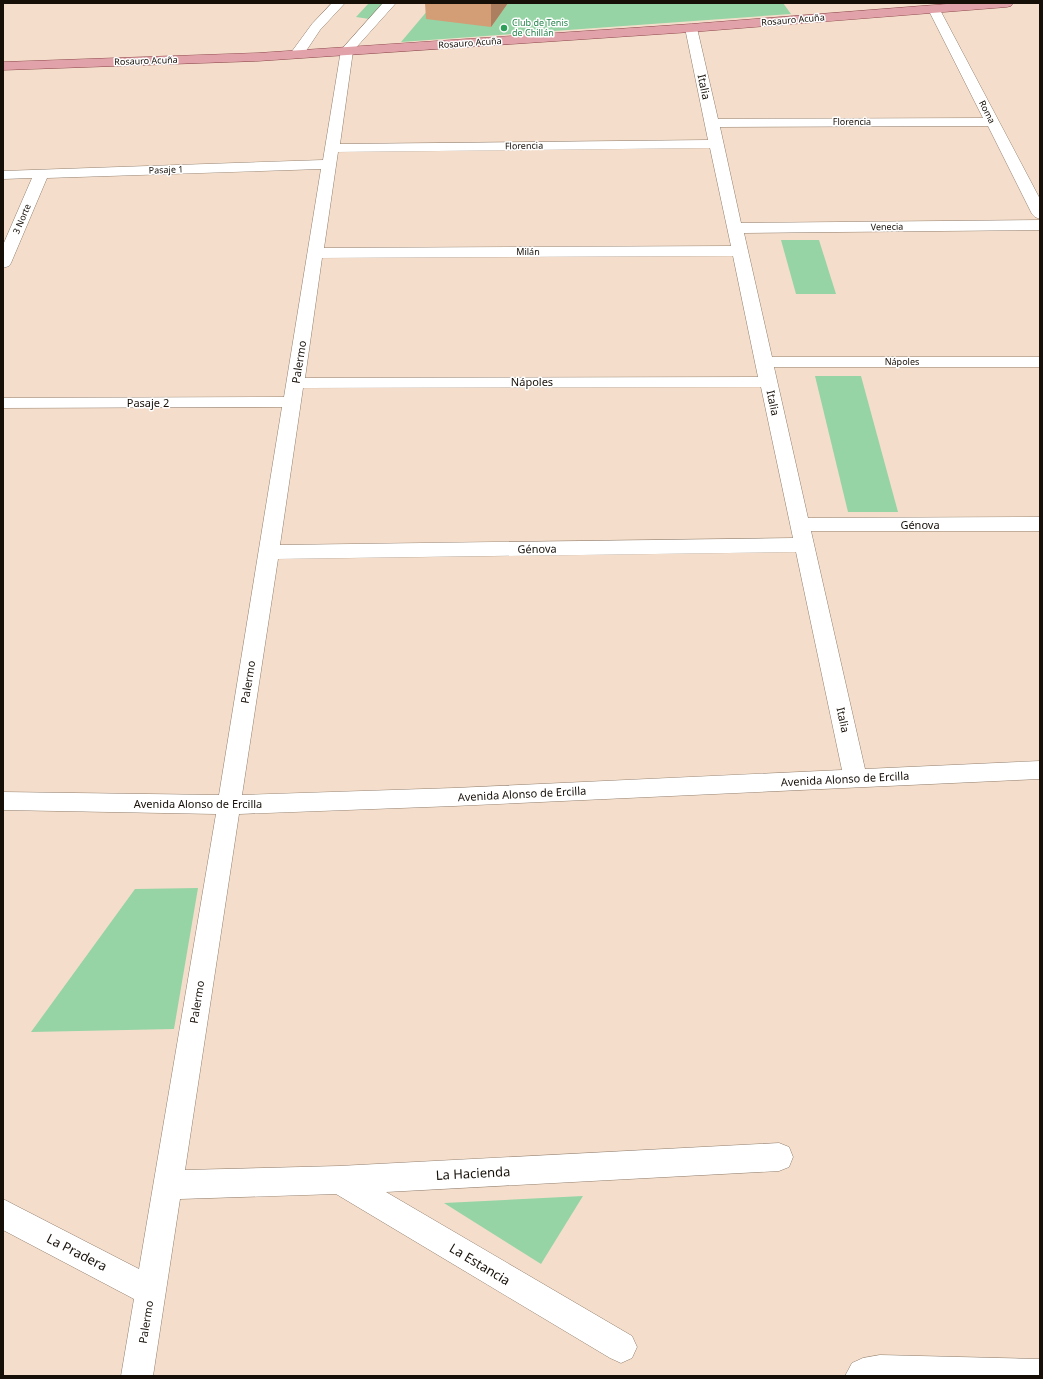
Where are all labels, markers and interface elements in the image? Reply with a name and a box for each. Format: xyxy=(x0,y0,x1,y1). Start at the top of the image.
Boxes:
street label: Rosauro Acuña xyxy=(761,10,825,29)
place label: Club de Tenis de Chillán xyxy=(512,16,568,39)
marker: Club de Tenis de Chillán xyxy=(499,23,509,33)
street label: Rosauro Acuña xyxy=(438,34,502,51)
street label: Rosauro Acuña xyxy=(114,53,178,68)
street label: Italia xyxy=(694,73,714,101)
street label: Roma xyxy=(976,98,999,126)
street label: Florencia xyxy=(833,115,871,128)
street label: Florencia xyxy=(505,139,543,152)
street label: Pasaje 1 xyxy=(148,162,184,177)
street label: 3 Norte xyxy=(9,202,34,236)
street label: Venecia xyxy=(871,220,903,233)
street label: Milán xyxy=(516,245,540,258)
street label: Palermo xyxy=(288,339,309,385)
street label: Nápoles xyxy=(885,355,919,368)
street label: Nápoles xyxy=(511,374,553,389)
street label: Italia xyxy=(763,389,783,417)
street label: Pasaje 2 xyxy=(127,395,169,410)
street label: Génova xyxy=(900,517,940,532)
street label: Génova xyxy=(517,541,557,556)
street label: Palermo xyxy=(237,659,258,705)
street label: Italia xyxy=(833,706,853,734)
street label: Avenida Alonso de Ercilla xyxy=(780,768,910,789)
street label: Avenida Alonso de Ercilla xyxy=(457,783,587,804)
street label: Avenida Alonso de Ercilla xyxy=(134,796,262,811)
street label: Palermo xyxy=(186,979,207,1025)
street label: La Hacienda xyxy=(435,1162,511,1184)
street label: La Pradera xyxy=(44,1229,110,1275)
street label: La Estancia xyxy=(446,1239,514,1289)
street label: Palermo xyxy=(135,1299,156,1345)

